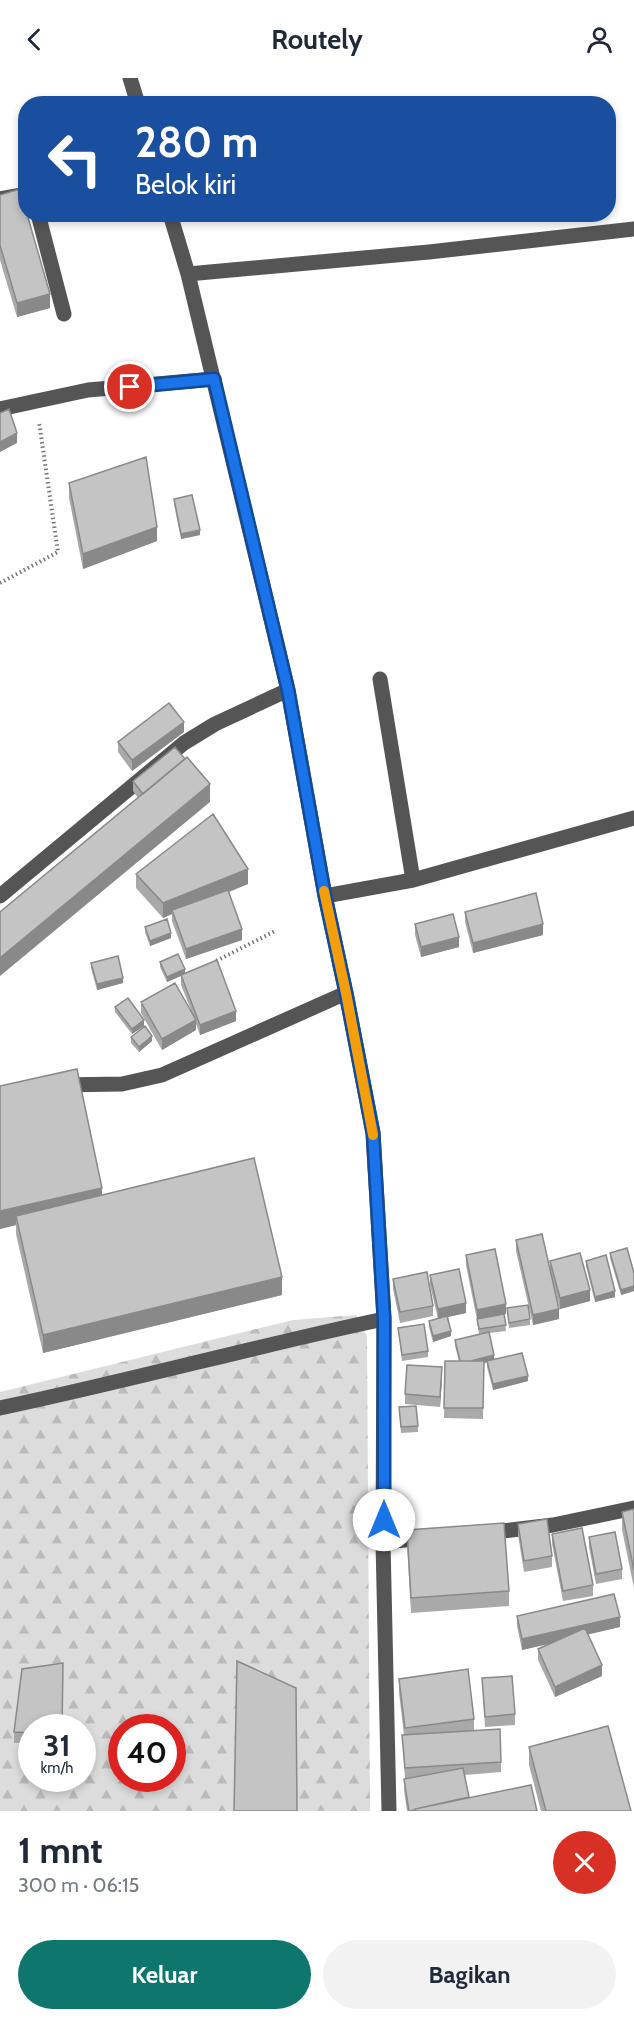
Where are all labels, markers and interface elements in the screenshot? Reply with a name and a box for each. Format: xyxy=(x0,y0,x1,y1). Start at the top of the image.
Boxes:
icon: back xyxy=(18,23,51,56)
text: Routely xyxy=(271,23,363,56)
icon: person xyxy=(583,23,616,56)
text: 280 m xyxy=(135,116,258,168)
icon: left xyxy=(36,120,114,198)
text: Belok kiri xyxy=(135,168,236,201)
pin xyxy=(104,361,155,412)
icon: arrive xyxy=(113,370,146,403)
position arrow xyxy=(352,1488,416,1552)
speed limit sign: 40 xyxy=(108,1714,186,1792)
text: 31 xyxy=(43,1727,71,1764)
text: km/h xyxy=(41,1759,73,1777)
text: 1 mnt xyxy=(18,1828,103,1872)
button: close xyxy=(553,1831,616,1894)
text: 300 m · 06:15 xyxy=(18,1873,139,1897)
button: Keluar xyxy=(18,1940,311,2009)
button: Bagikan xyxy=(323,1940,616,2009)

